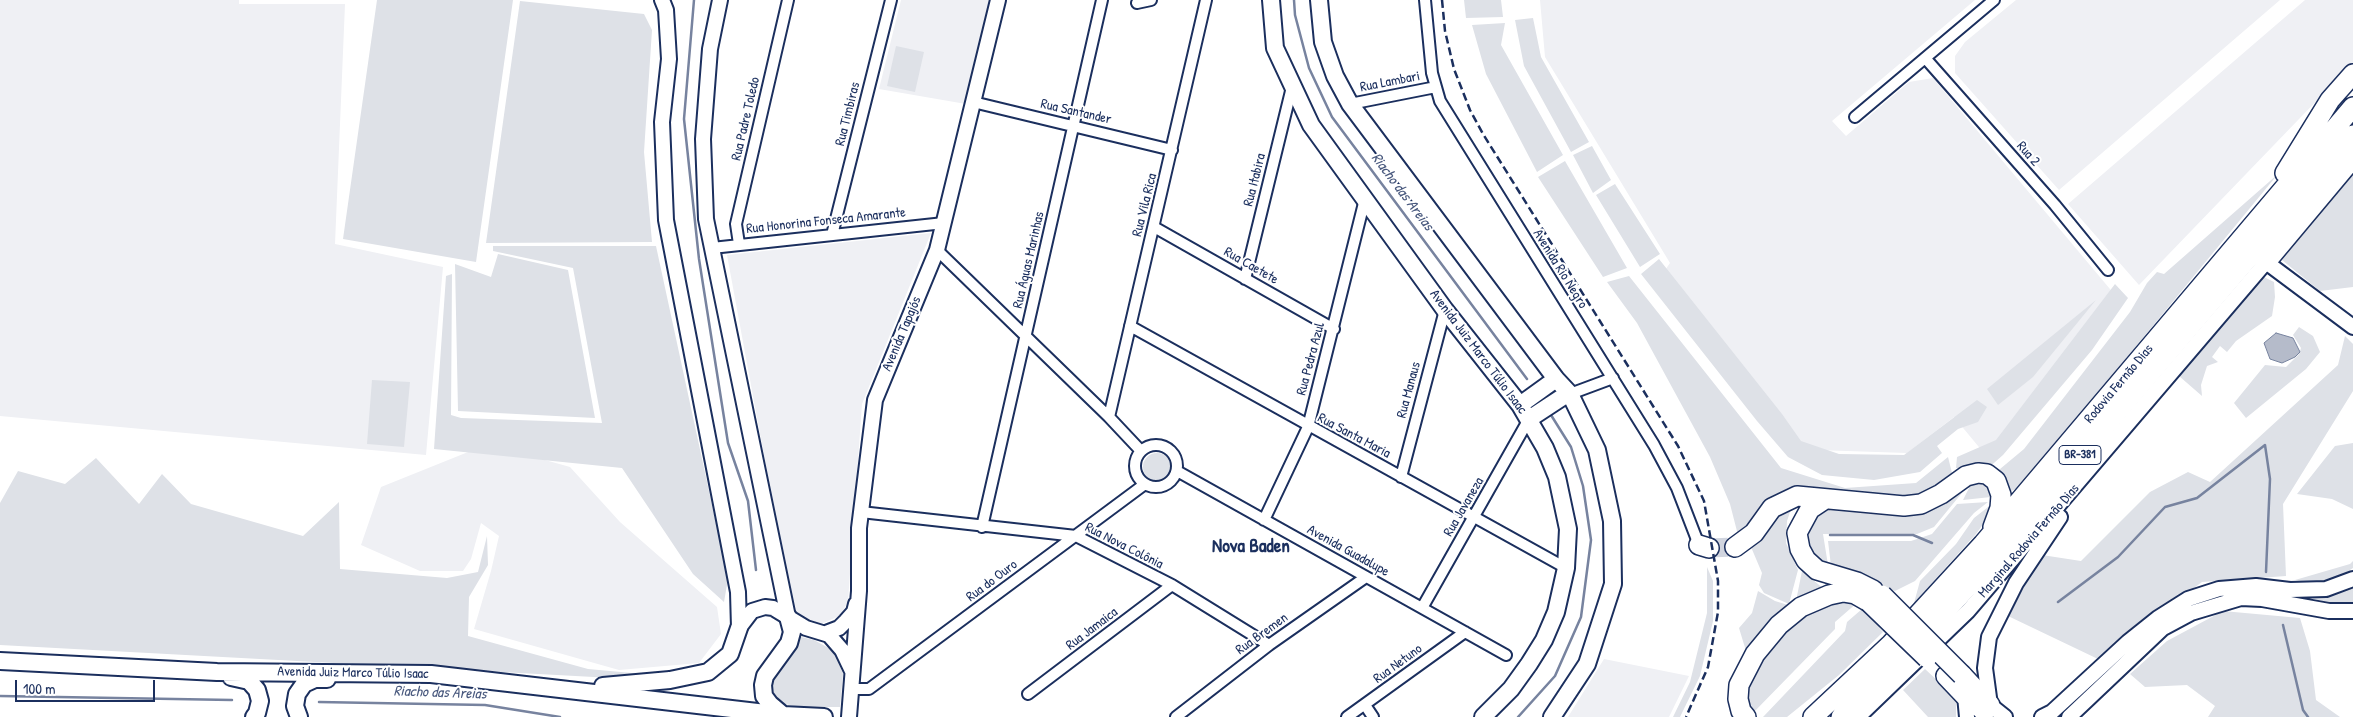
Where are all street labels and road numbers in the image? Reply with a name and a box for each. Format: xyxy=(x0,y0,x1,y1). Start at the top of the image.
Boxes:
street label: Rua Lambari xyxy=(1359,68,1421,96)
street label: Rua Padre Toledo xyxy=(728,76,764,162)
street label: Rua Timbiras xyxy=(832,80,864,148)
street label: Rua Santander xyxy=(1039,96,1113,128)
street label: Rua 2 xyxy=(2013,138,2043,170)
street label: Rua Itabira xyxy=(1240,152,1270,208)
street label: Rua Vila Rica xyxy=(1129,172,1161,238)
street label: Rua Honorina Fonseca Amarante xyxy=(745,204,907,238)
street label: Rua Águas Marinhas xyxy=(1010,210,1048,310)
street label: Avenida Rio Negro xyxy=(1529,226,1591,312)
street label: Rua Caetete xyxy=(1221,244,1281,288)
street label: Avenida Juiz Marco Túlio Isaac xyxy=(1426,287,1530,417)
street label: Avenida Tapajós xyxy=(879,294,925,374)
street label: Rua Pedra Azul xyxy=(1293,321,1329,397)
street label: Rodovia Fernão Dias xyxy=(2081,341,2157,427)
street label: Rua Manaus xyxy=(1393,360,1425,420)
street label: Rua Santa Maria xyxy=(1315,410,1393,462)
road number: BR-381 xyxy=(2059,446,2101,464)
street label: Rua Javaneza xyxy=(1440,474,1488,540)
street label: Marginal Rodovia Fernão Dias xyxy=(1975,481,2083,601)
street label: Rua Nova Colônia xyxy=(1082,519,1166,573)
street label: Avenida Guadalupe xyxy=(1304,522,1392,580)
street label: Rua do Ouro xyxy=(963,556,1021,606)
street label: Rua Jamaica xyxy=(1063,604,1121,654)
street label: Rua Bremen xyxy=(1233,610,1291,658)
street label: Rua Netuno xyxy=(1370,641,1426,687)
street label: Avenida Juiz Marco Túlio Isaac xyxy=(277,663,429,683)

